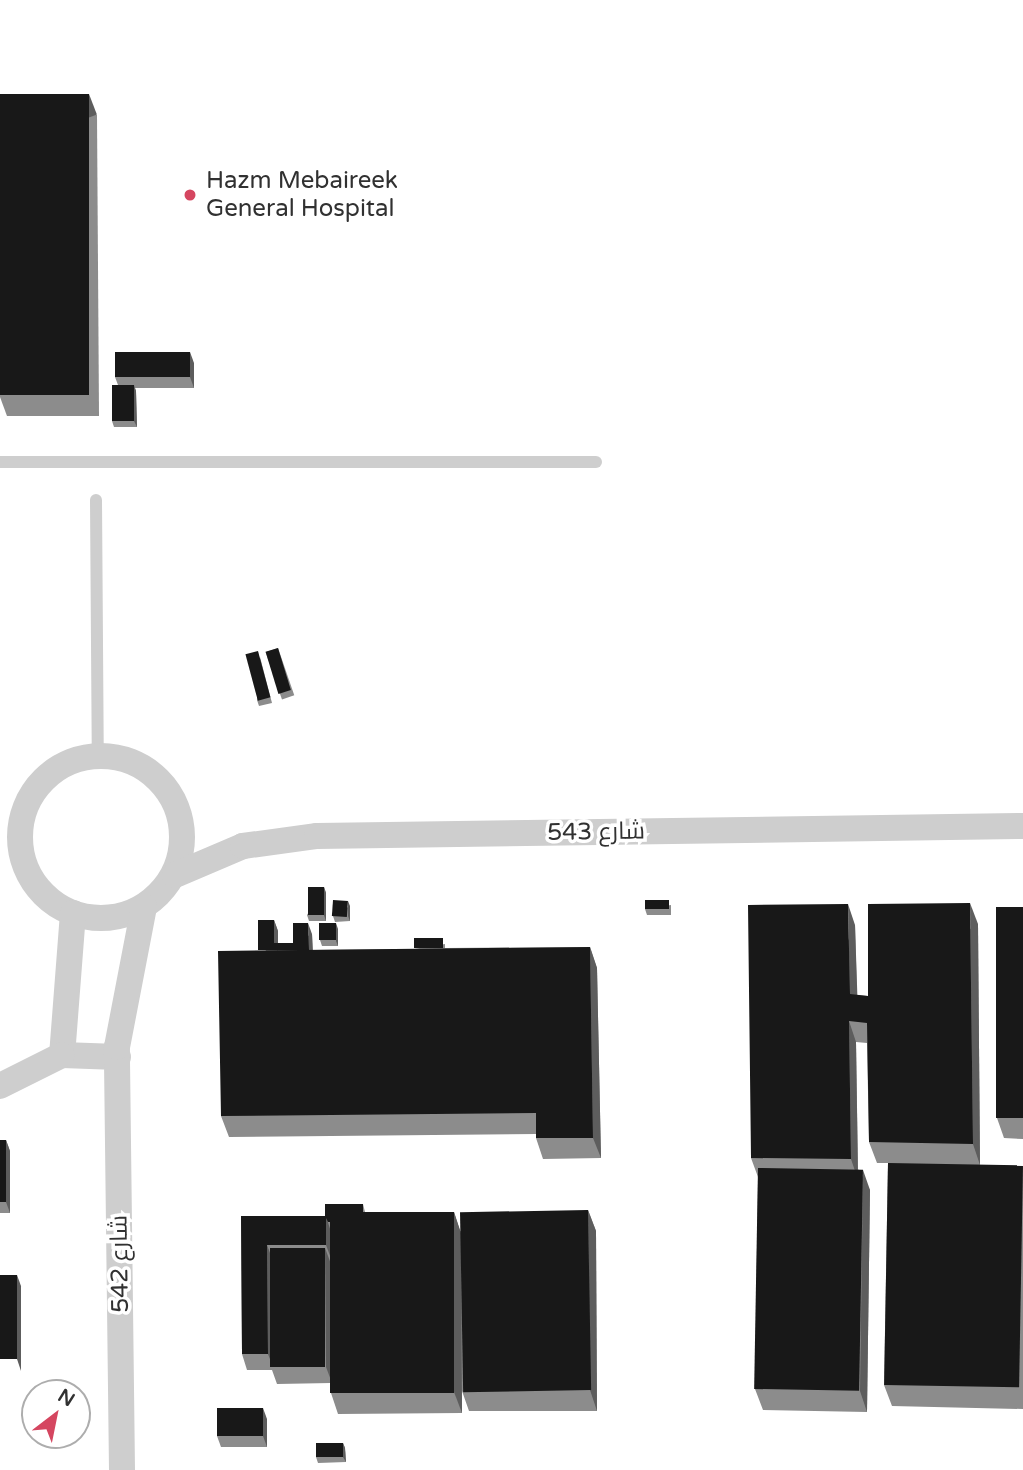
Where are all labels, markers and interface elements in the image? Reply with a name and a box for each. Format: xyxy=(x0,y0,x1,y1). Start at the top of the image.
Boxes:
place label: Hazm Mebaireek General Hospital xyxy=(206,167,398,223)
marker: Hazm Mebaireek General Hospital xyxy=(180,185,200,205)
street label: شارع 543 xyxy=(547,817,645,847)
street label: شارع 542 xyxy=(105,1215,135,1313)
north arrow xyxy=(21,1379,91,1449)
text: N xyxy=(54,1385,78,1411)

